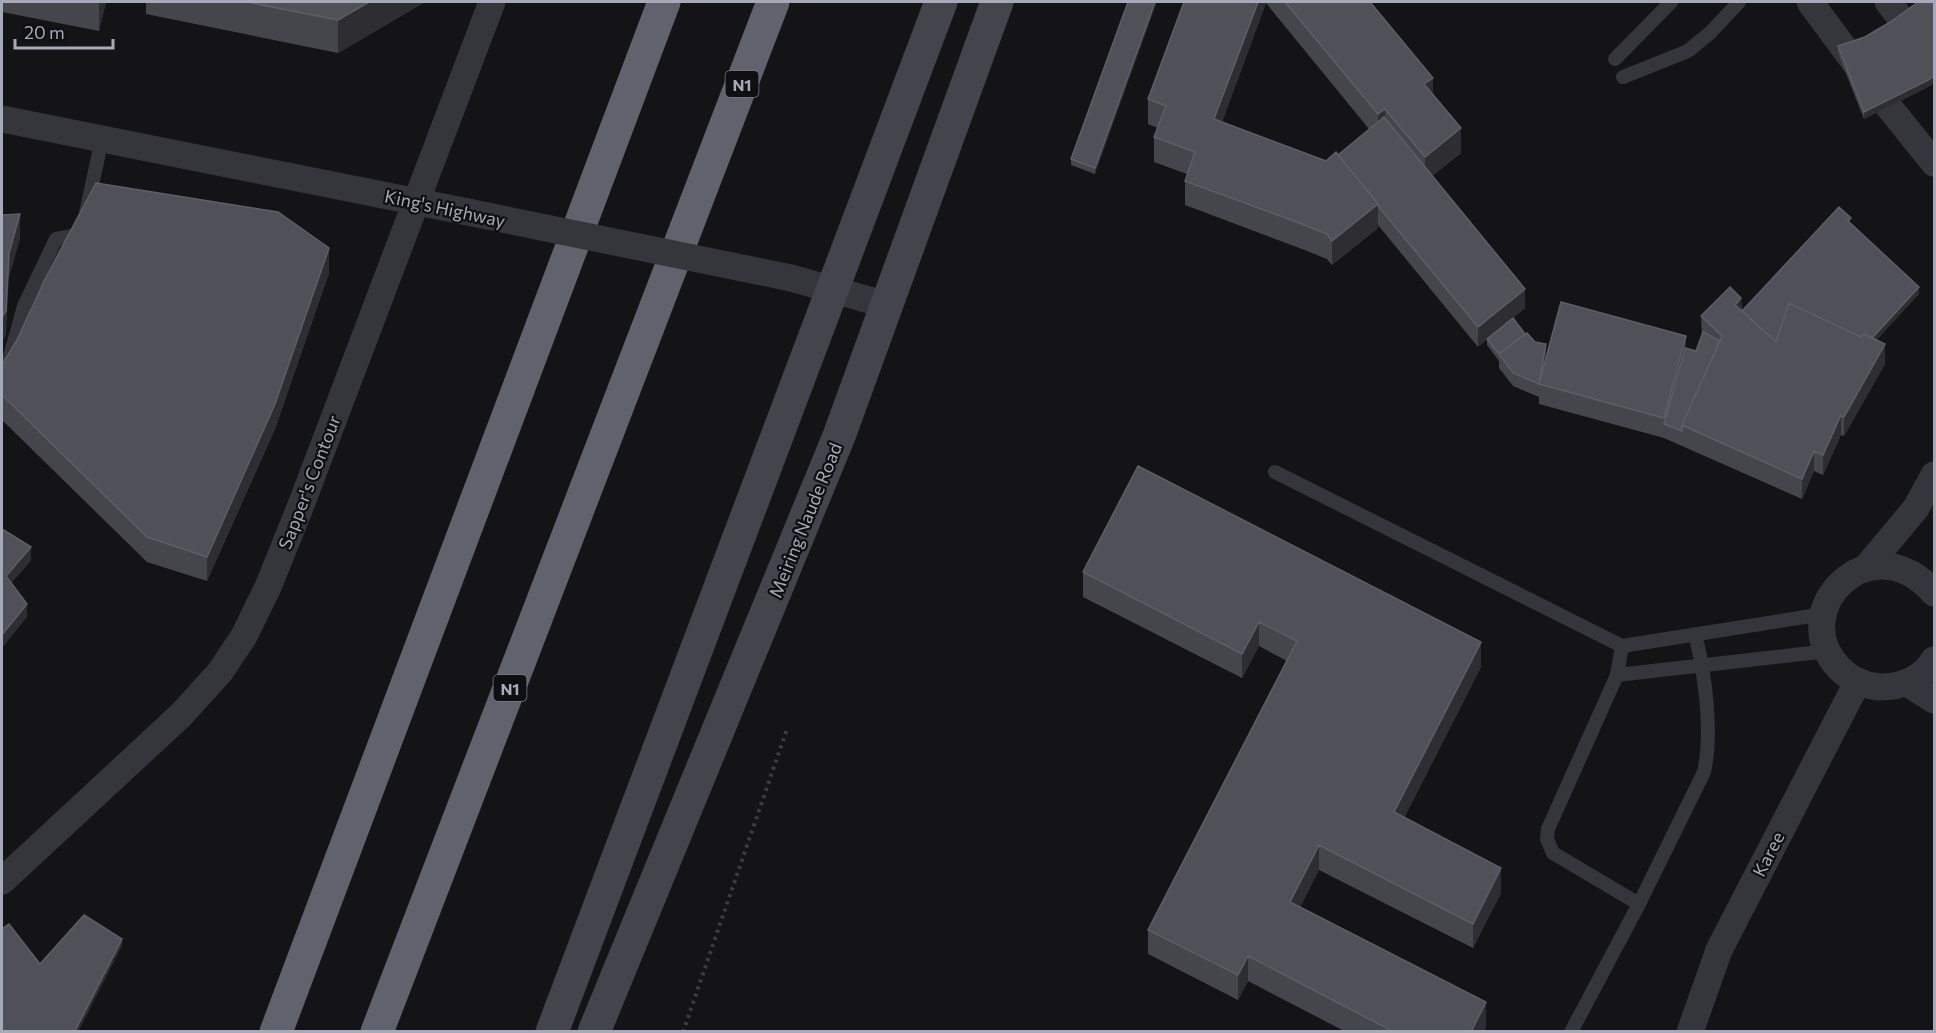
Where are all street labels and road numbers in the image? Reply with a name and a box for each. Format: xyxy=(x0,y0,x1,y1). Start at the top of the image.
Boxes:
road number: N1 xyxy=(726,71,758,97)
street label: King's Highway xyxy=(383,184,507,232)
street label: Sapper's Contour xyxy=(273,412,345,552)
street label: Meiring Naude Road xyxy=(764,439,846,601)
road number: N1 xyxy=(494,675,526,701)
street label: Karee xyxy=(1747,828,1789,880)

